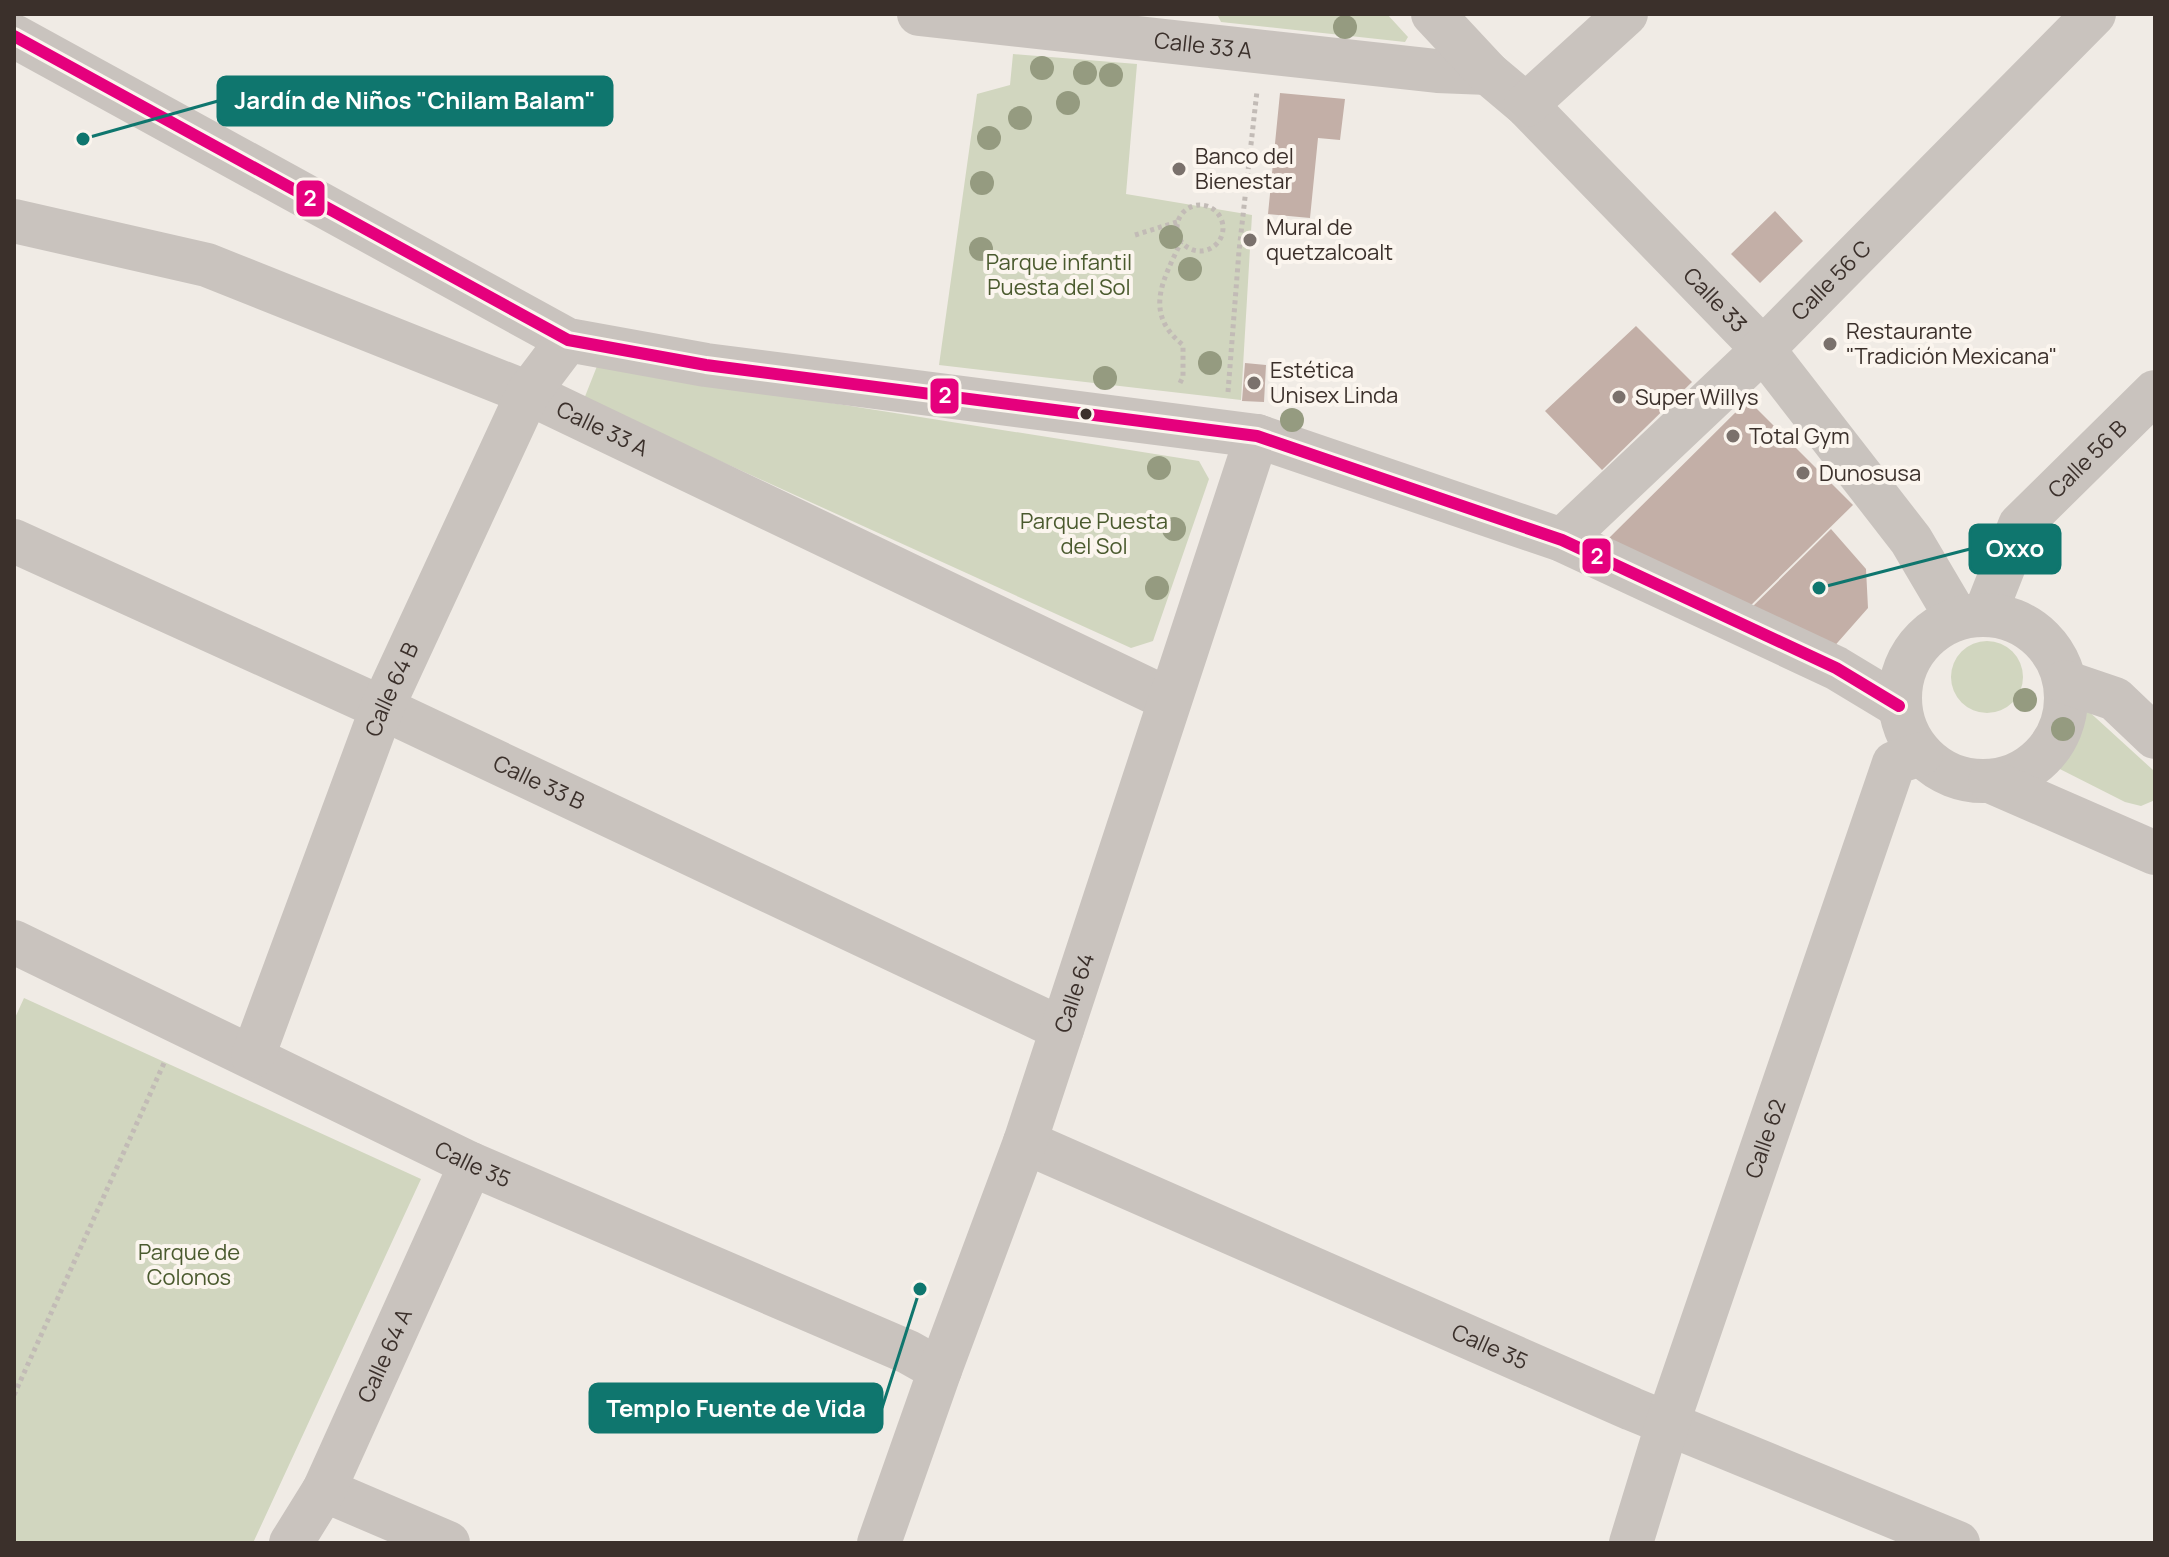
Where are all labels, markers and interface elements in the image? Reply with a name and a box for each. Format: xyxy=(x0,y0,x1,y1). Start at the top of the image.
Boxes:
street label: Calle 33 A xyxy=(1153,25,1254,66)
callout: Jardín de Niños "Chilam Balam" xyxy=(218,77,612,125)
text: Jardín de Niños "Chilam Balam" xyxy=(234,83,596,116)
place label: Banco del Bienestar xyxy=(1195,141,1294,196)
marker: Banco del Bienestar xyxy=(1170,160,1188,178)
line badge: 2 xyxy=(295,179,326,218)
text: 2 xyxy=(303,183,317,213)
place label: Mural de quetzalcoalt xyxy=(1266,212,1393,267)
marker: Mural de quetzalcoalt xyxy=(1241,231,1259,249)
street label: Calle 56 C xyxy=(1784,233,1877,327)
park label: Parque infantil Puesta del Sol xyxy=(986,247,1132,302)
street label: Calle 33 xyxy=(1677,261,1754,339)
place label: Restaurante "Tradición Mexicana" xyxy=(1846,316,2057,371)
marker: Restaurante "Tradición Mexicana" xyxy=(1821,335,1839,353)
place label: Estética Unisex Linda xyxy=(1270,355,1398,410)
marker: Estética Unisex Linda xyxy=(1245,374,1263,392)
line badge: 2 xyxy=(929,377,960,415)
text: 2 xyxy=(938,380,952,410)
place label: Super Willys xyxy=(1635,382,1759,412)
marker: Super Willys xyxy=(1610,388,1628,406)
street label: Calle 33 A xyxy=(552,394,653,463)
unlabelled marker xyxy=(1078,406,1094,422)
street label: Calle 56 B xyxy=(2041,413,2133,504)
place label: Total Gym xyxy=(1749,421,1850,451)
marker: Total Gym xyxy=(1724,427,1742,445)
place label: Dunosusa xyxy=(1819,458,1921,488)
marker: Dunosusa xyxy=(1794,464,1812,482)
park label: Parque Puesta del Sol xyxy=(1020,506,1168,561)
callout: Oxxo xyxy=(1970,525,2060,573)
text: Oxxo xyxy=(1986,531,2044,564)
line badge: 2 xyxy=(1581,537,1612,575)
text: 2 xyxy=(1590,541,1604,571)
street label: Calle 64 B xyxy=(358,637,425,741)
street label: Calle 33 B xyxy=(489,748,590,817)
street label: Calle 64 xyxy=(1047,949,1101,1036)
street label: Calle 62 xyxy=(1738,1095,1793,1182)
street label: Calle 35 xyxy=(430,1134,516,1194)
park label: Parque de Colonos xyxy=(138,1237,240,1292)
street label: Calle 64 A xyxy=(350,1303,419,1407)
street label: Calle 35 xyxy=(1447,1317,1533,1376)
callout: Templo Fuente de Vida xyxy=(590,1384,882,1432)
text: Templo Fuente de Vida xyxy=(606,1391,866,1424)

